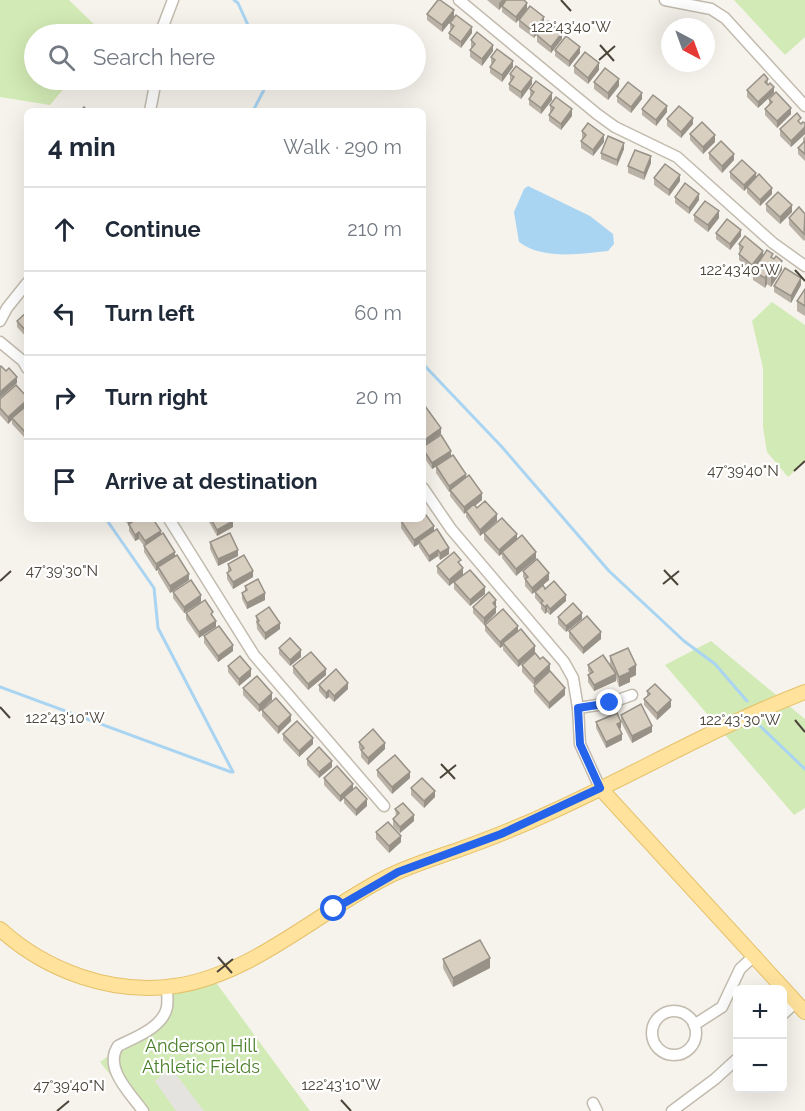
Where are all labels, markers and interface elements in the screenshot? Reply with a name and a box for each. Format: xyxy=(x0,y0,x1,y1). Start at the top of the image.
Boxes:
text: 122°43'40"W xyxy=(531,18,611,36)
north arrow xyxy=(661,18,715,72)
search box xyxy=(24,24,426,90)
icon: search xyxy=(45,41,78,74)
text: Search here xyxy=(93,44,215,70)
text: 4 min xyxy=(48,132,116,162)
text: Walk · 290 m xyxy=(283,135,402,159)
icon: ahead xyxy=(48,213,81,246)
text: Continue xyxy=(105,216,201,242)
text: 210 m xyxy=(347,217,402,241)
text: 122°43'40"W xyxy=(700,261,780,279)
icon: left xyxy=(48,297,81,330)
text: Turn left xyxy=(105,300,195,326)
text: 60 m xyxy=(354,301,402,325)
icon: right xyxy=(48,381,81,414)
text: Turn right xyxy=(105,384,208,410)
text: 20 m xyxy=(356,385,402,409)
text: 47°39'40"N xyxy=(707,462,779,480)
icon: arrive xyxy=(48,465,81,498)
text: Arrive at destination xyxy=(105,468,318,494)
text: 47°39'30"N xyxy=(26,562,98,580)
route end xyxy=(596,689,622,715)
text: 122°43'10"W xyxy=(25,709,105,727)
text: 122°43'30"W xyxy=(700,711,781,729)
route start xyxy=(320,895,346,921)
map controls xyxy=(733,985,787,1093)
button: + xyxy=(733,985,787,1039)
park label: Anderson Hill Athletic Fields xyxy=(142,1035,260,1077)
button: − xyxy=(733,1039,787,1093)
text: 122°43'10"W xyxy=(301,1076,381,1094)
text: 47°39'40"N xyxy=(33,1077,105,1095)

